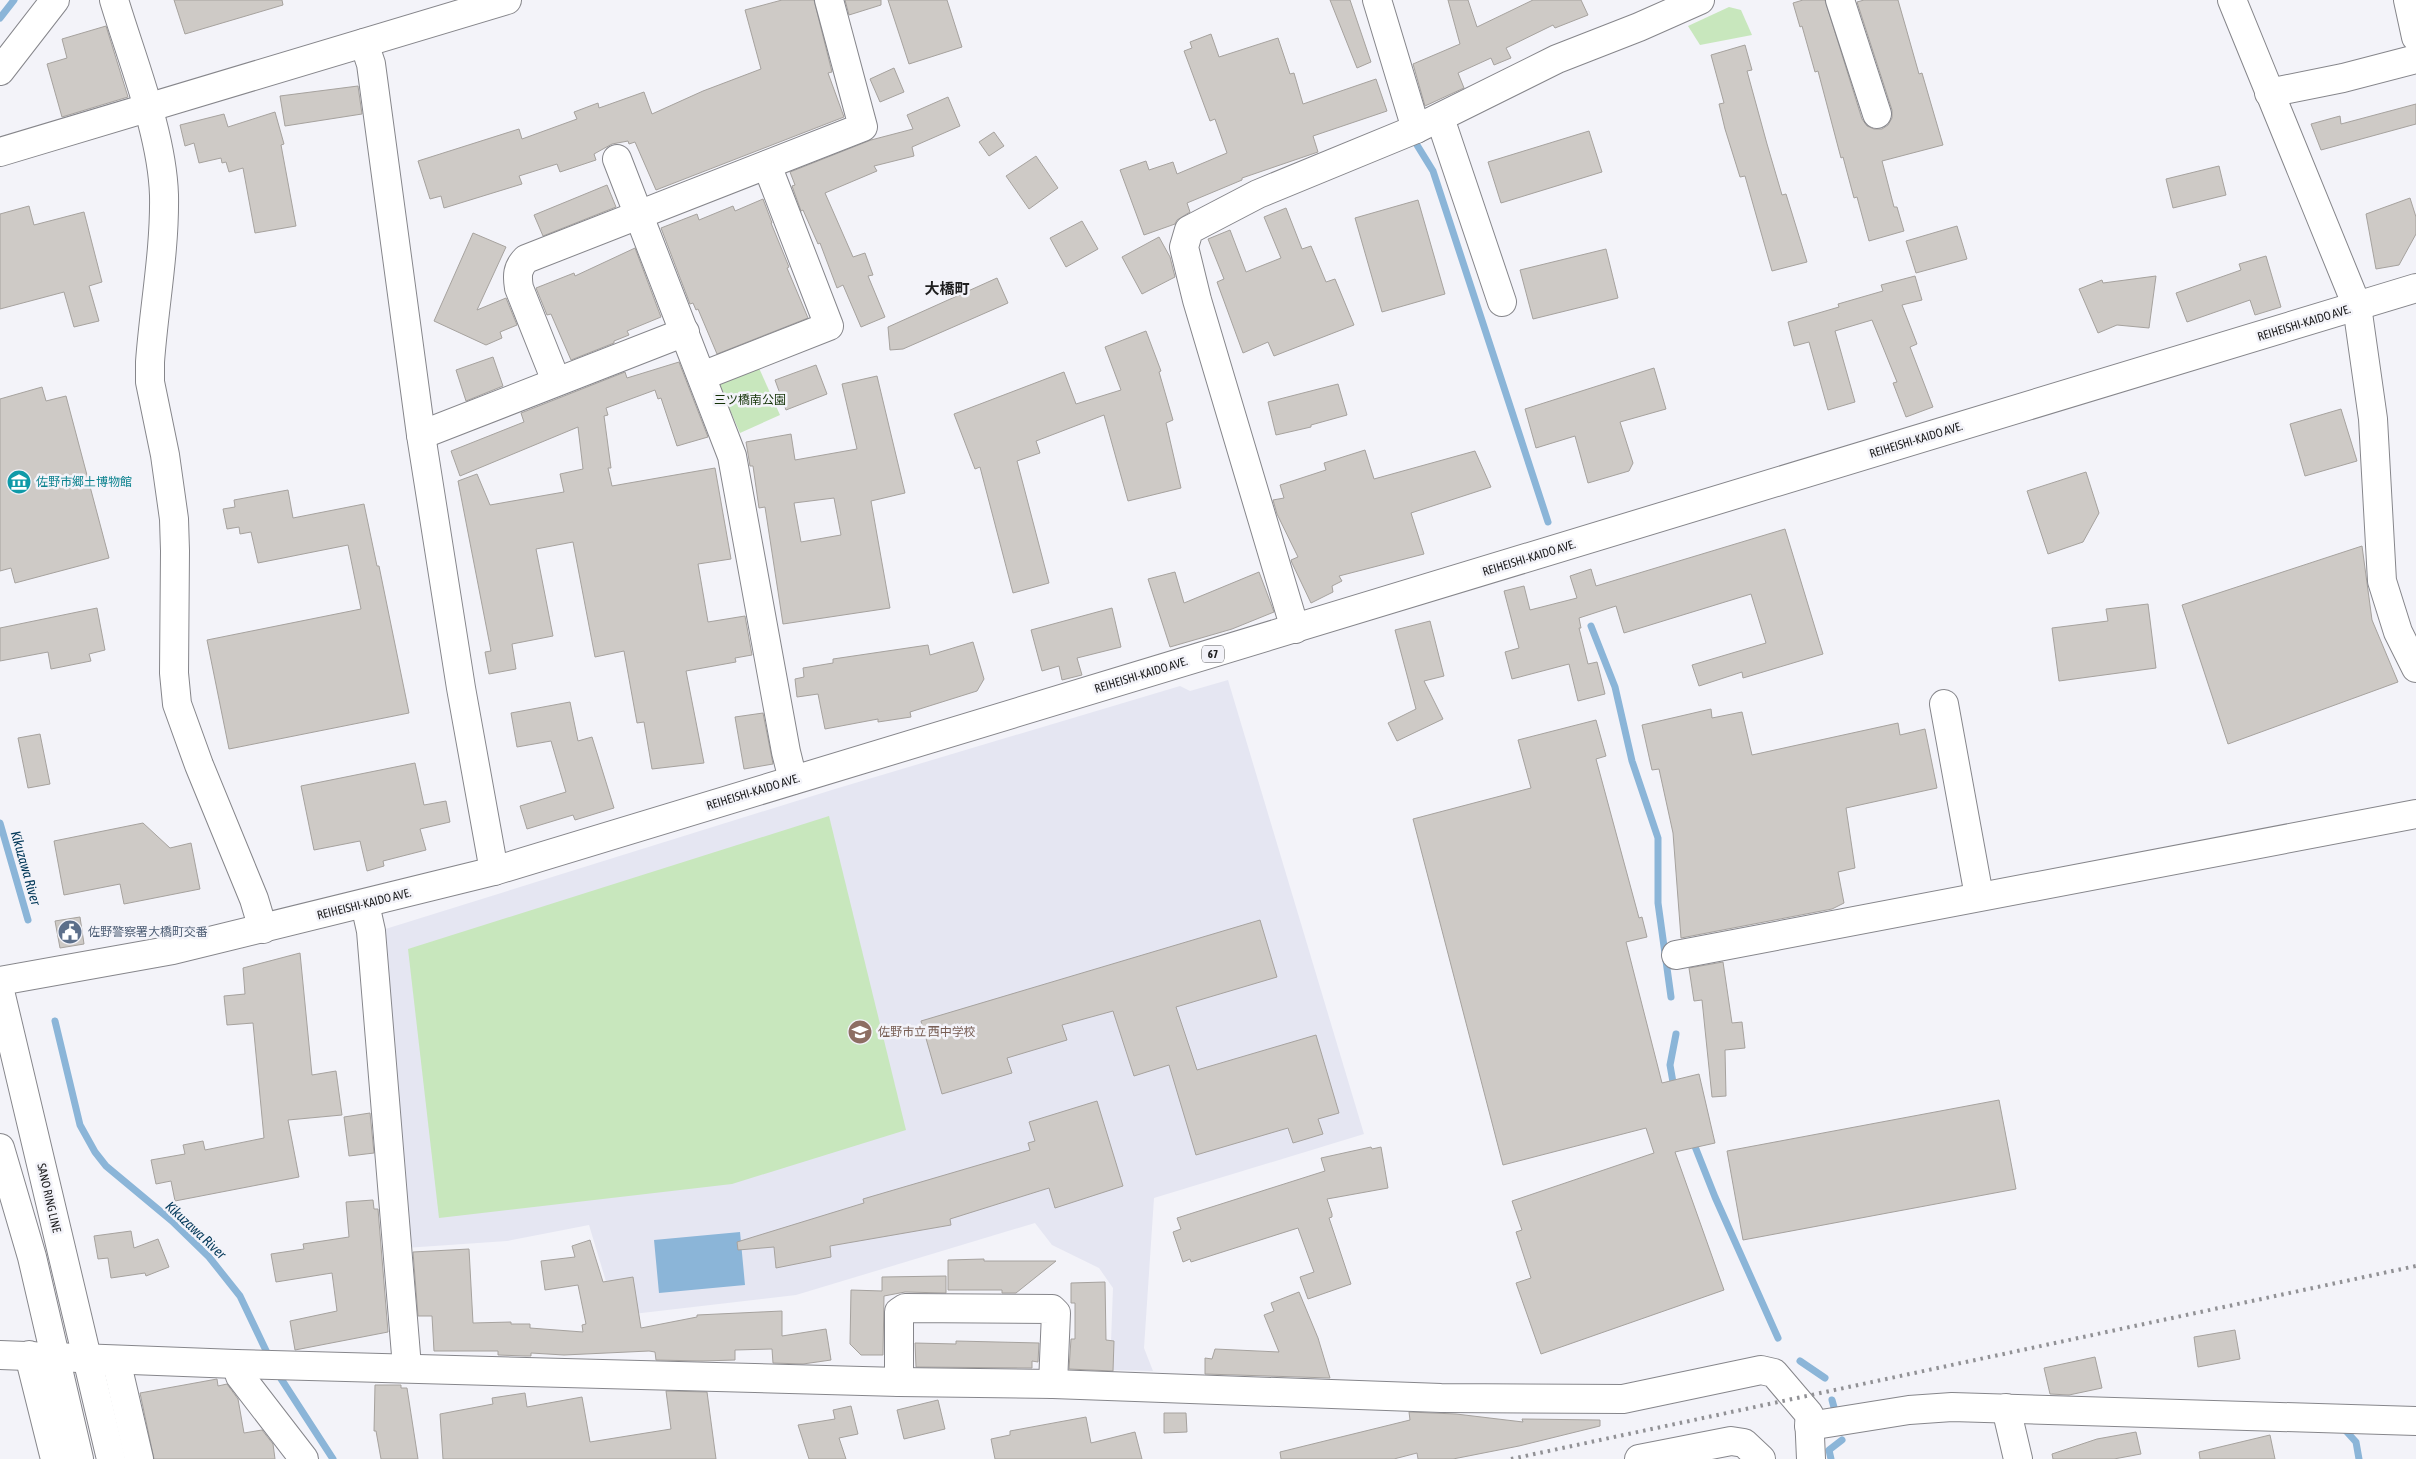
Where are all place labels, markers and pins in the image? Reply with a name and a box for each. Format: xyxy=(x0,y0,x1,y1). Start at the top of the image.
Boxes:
museum icon: 佐野市郷土博物館 xyxy=(6,469,32,495)
place label: 佐野市郷土博物館 xyxy=(36,475,132,489)
public building icon: 佐野警察署大橋町交番 xyxy=(57,919,83,945)
place label: 佐野警察署大橋町交番 xyxy=(88,925,208,939)
school or university icon: 佐野市立 西中学校 xyxy=(847,1019,873,1045)
place label: 佐野市立 西中学校 xyxy=(878,1025,976,1039)

